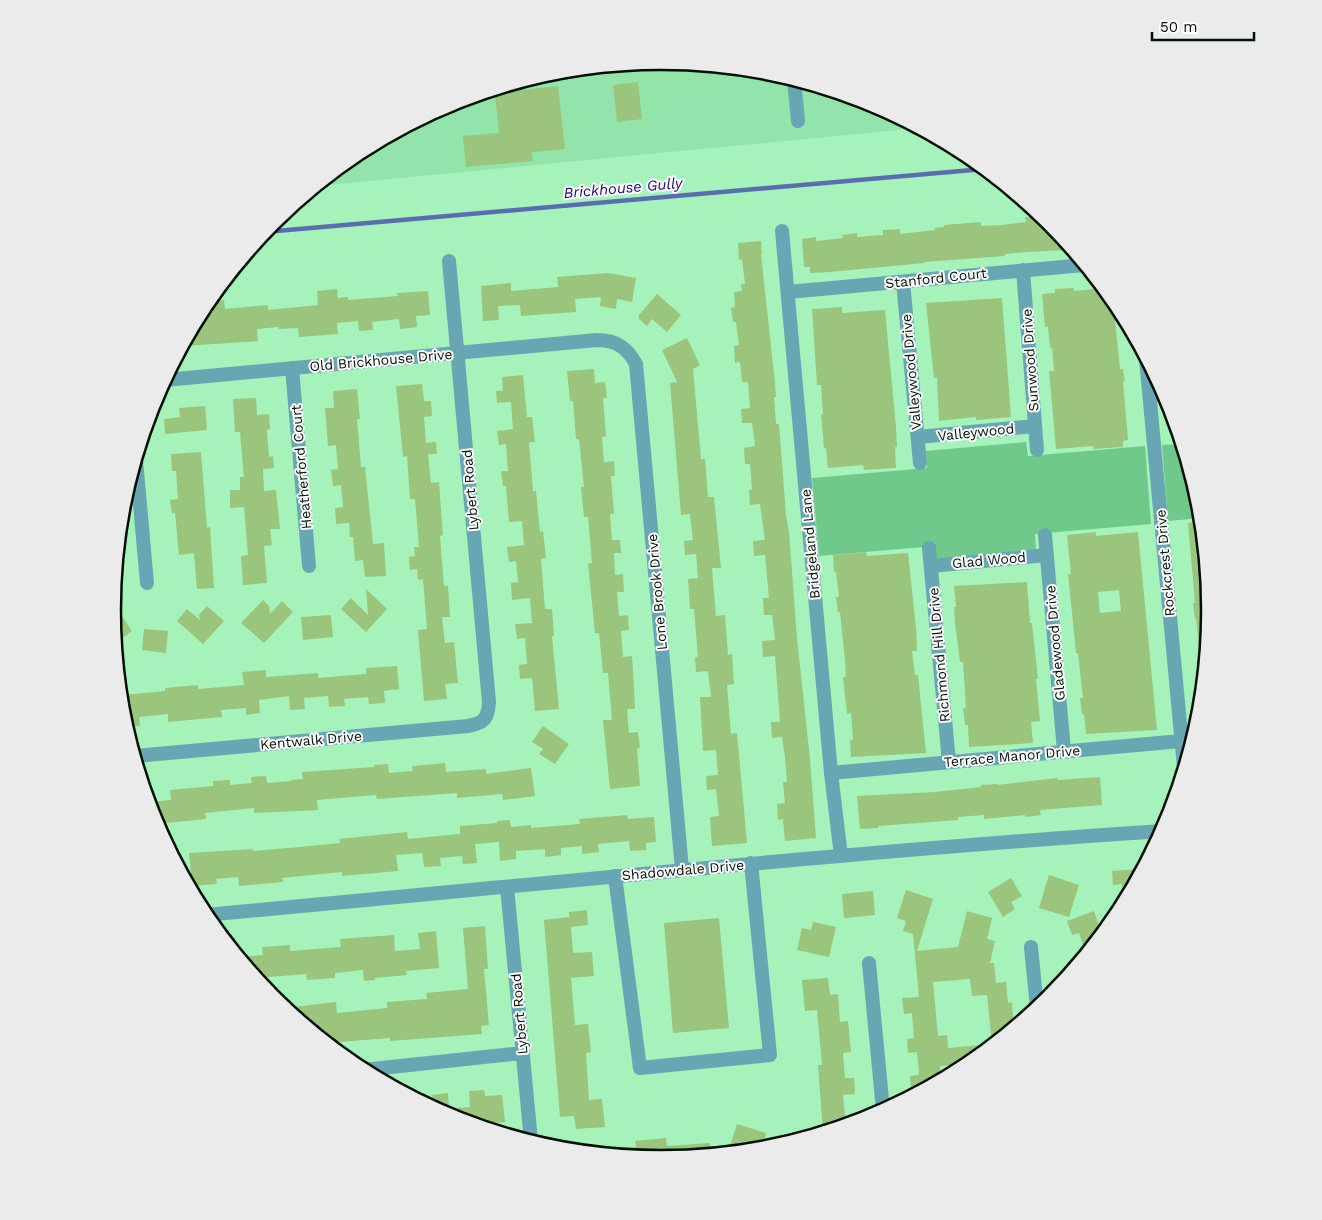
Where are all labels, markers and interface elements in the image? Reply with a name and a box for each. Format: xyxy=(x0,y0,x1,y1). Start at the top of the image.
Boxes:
scale bar xyxy=(1152,10,1254,42)
text: 50 m xyxy=(1160,18,1197,36)
water label: Brickhouse Gully xyxy=(563,174,685,202)
street label: Stanford Court xyxy=(884,265,988,291)
street label: Sunwood Drive xyxy=(1018,308,1042,412)
street label: Valleywood Drive xyxy=(898,313,924,431)
street label: Old Brickhouse Drive xyxy=(309,346,453,374)
street label: Heatherford Court xyxy=(288,404,314,530)
street label: Valleywood xyxy=(937,420,1015,444)
street label: Lybert Road xyxy=(458,449,482,531)
street label: Bridgeland Lane xyxy=(797,488,823,600)
street label: Rockcrest Drive xyxy=(1152,509,1178,617)
street label: Lone Brook Drive xyxy=(644,533,670,651)
street label: Glad Wood xyxy=(951,549,1027,571)
street label: Gladewood Drive xyxy=(1042,585,1068,701)
street label: Richmond Hill Drive xyxy=(925,587,953,723)
street label: Kentwalk Drive xyxy=(259,728,363,752)
street label: Terrace Manor Drive xyxy=(943,742,1081,770)
street label: Shadowdale Drive xyxy=(621,857,745,883)
street label: Lybert Road xyxy=(507,973,531,1055)

